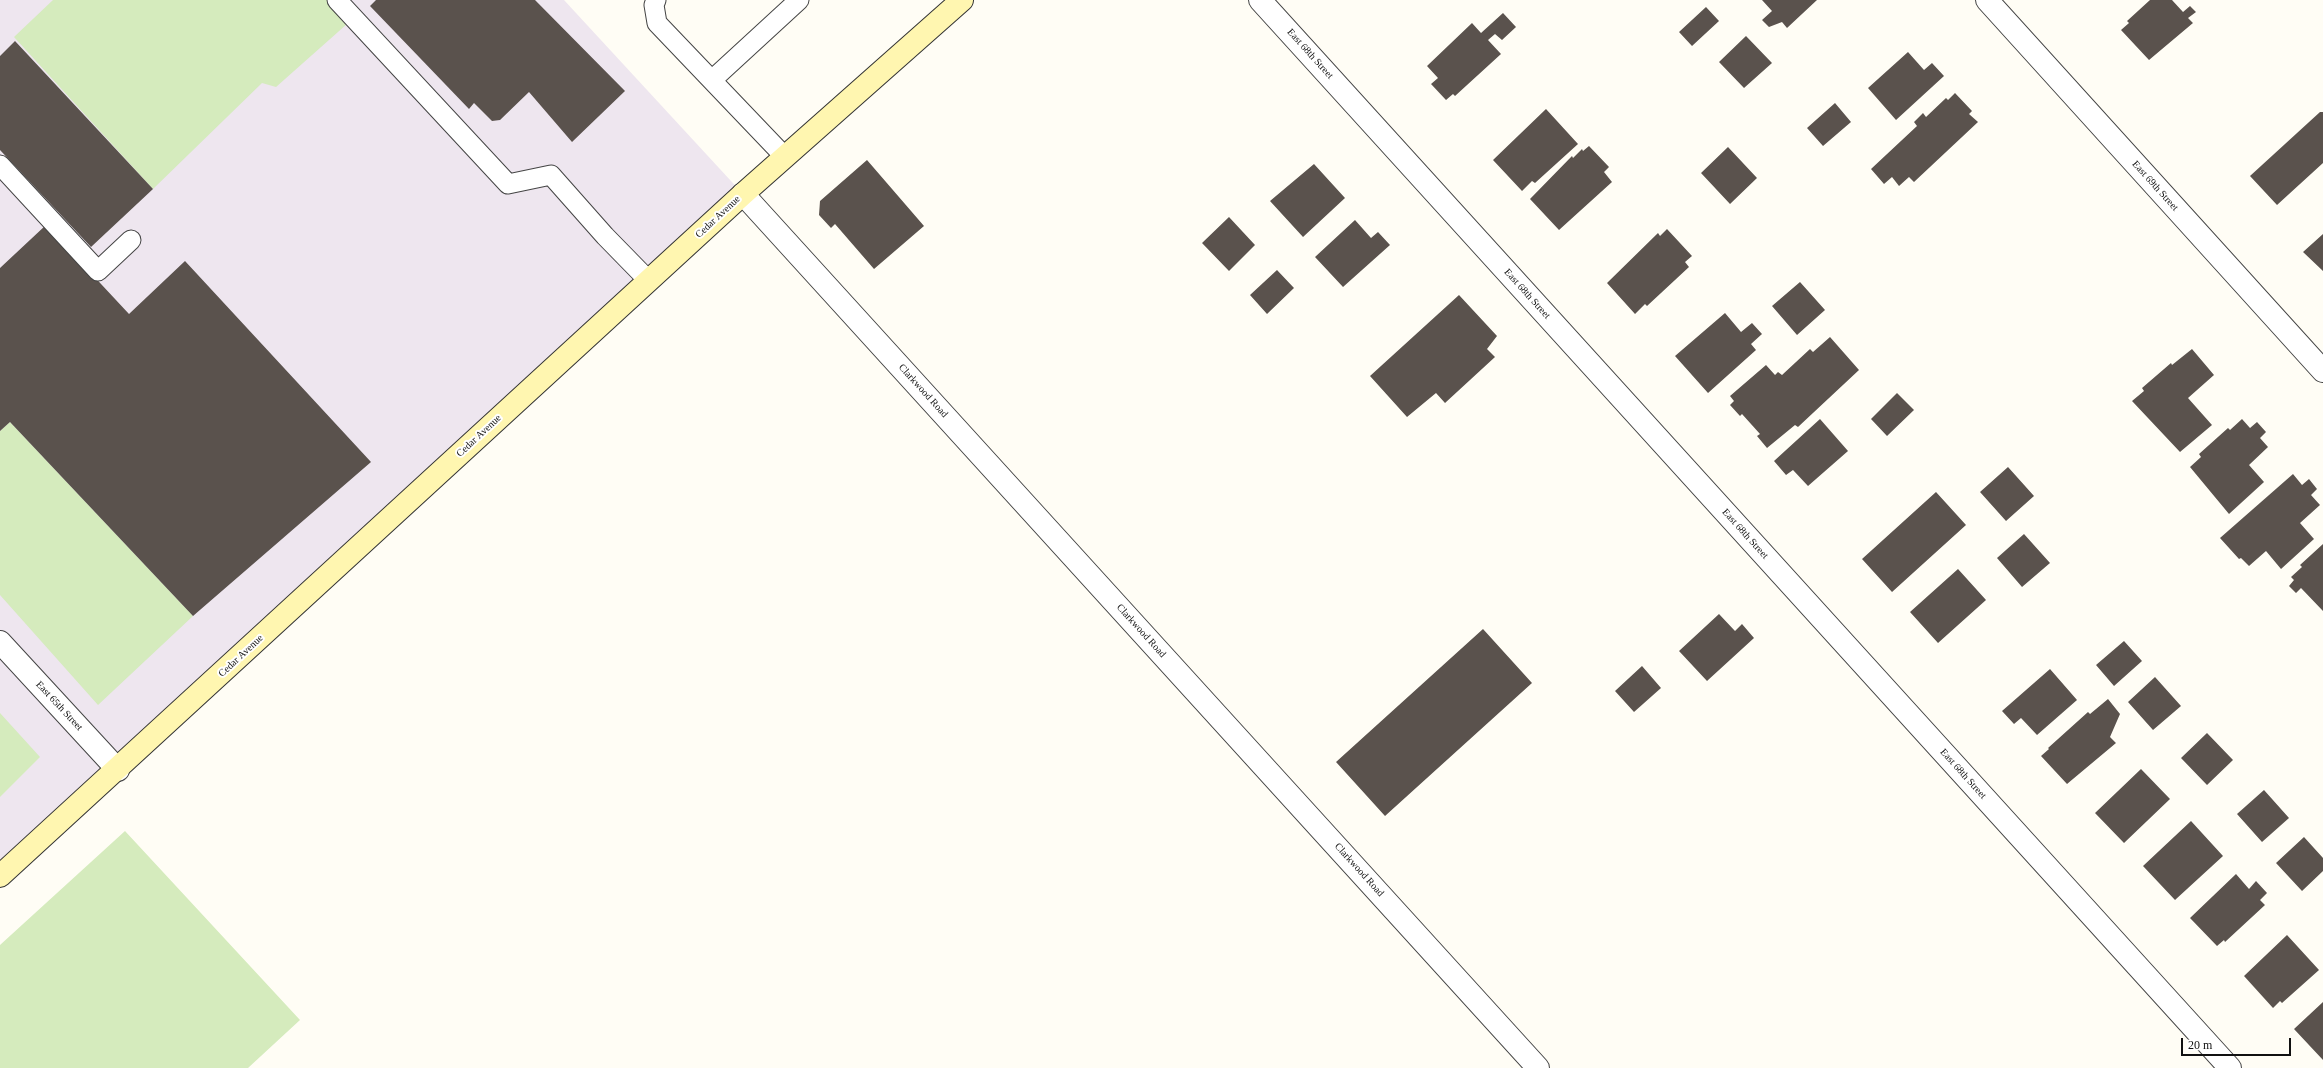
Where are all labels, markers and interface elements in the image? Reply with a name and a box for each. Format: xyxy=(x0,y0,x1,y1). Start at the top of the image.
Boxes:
street label: East 68th Street xyxy=(1284,26,1336,82)
street label: East 69th Street xyxy=(2129,158,2181,214)
street label: Cedar Avenue xyxy=(693,193,743,241)
street label: East 68th Street xyxy=(1501,266,1553,322)
street label: Clarkwood Road xyxy=(896,362,950,420)
street label: Cedar Avenue xyxy=(454,412,504,460)
street label: East 68th Street xyxy=(1719,506,1771,562)
street label: Clarkwood Road xyxy=(1114,602,1168,660)
street label: Cedar Avenue xyxy=(216,632,266,680)
street label: East 65th Street xyxy=(33,679,85,733)
street label: East 68th Street xyxy=(1937,746,1989,802)
street label: Clarkwood Road xyxy=(1332,841,1386,899)
scale bar xyxy=(2183,1030,2293,1056)
text: 20 m xyxy=(2188,1038,2212,1052)

